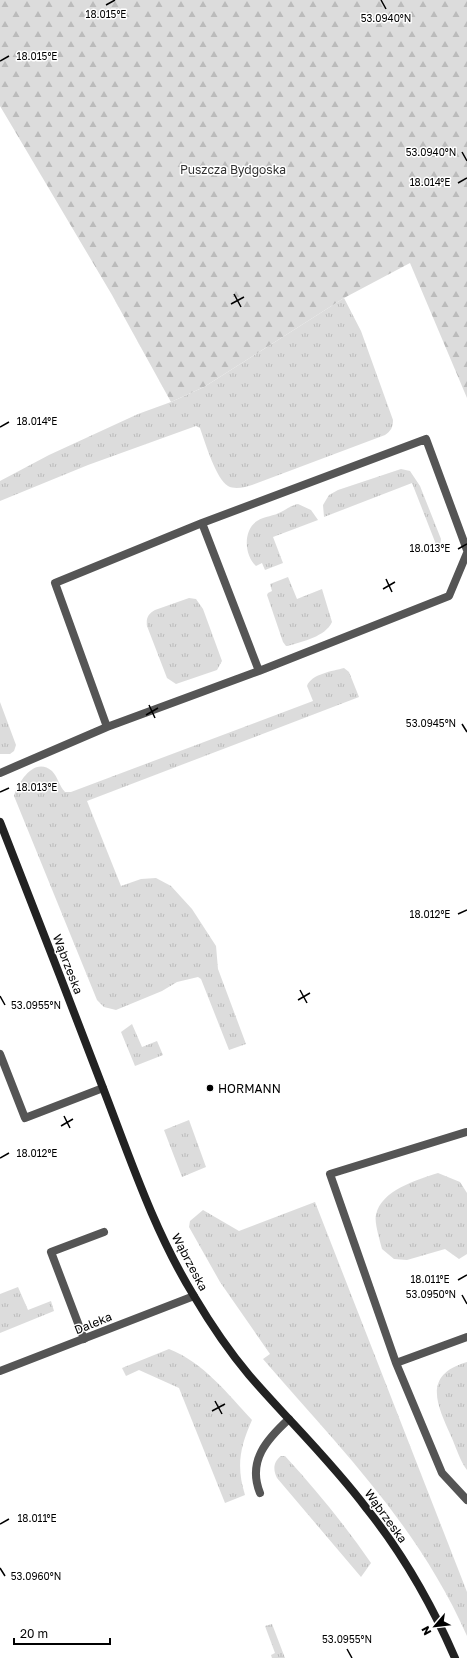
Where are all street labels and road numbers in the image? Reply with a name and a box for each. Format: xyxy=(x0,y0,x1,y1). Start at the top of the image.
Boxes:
street label: Wąbrzeska xyxy=(50,932,86,996)
street label: Wąbrzeska xyxy=(169,1231,211,1293)
street label: Daleka xyxy=(72,1309,114,1337)
street label: Wąbrzeska xyxy=(361,1486,411,1546)

